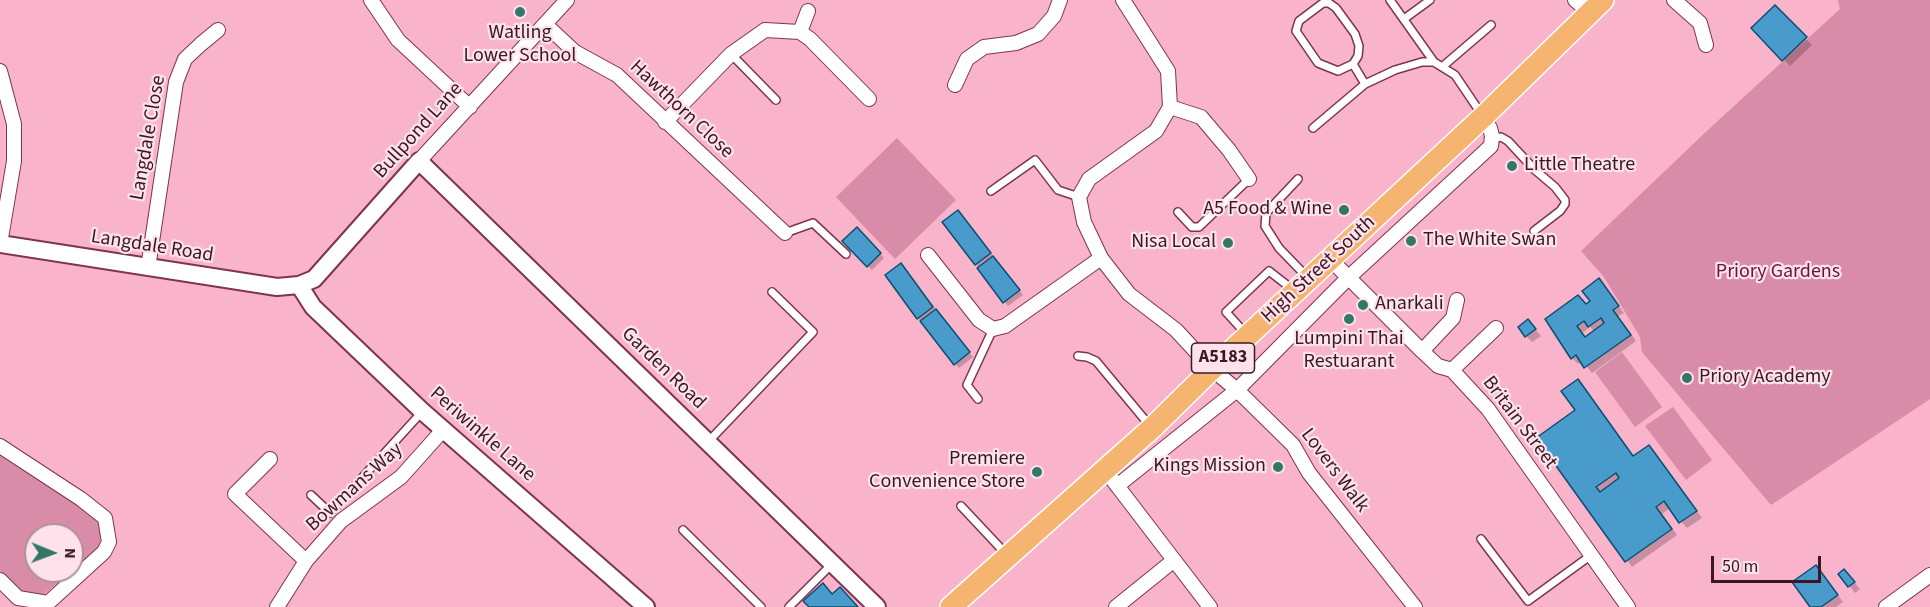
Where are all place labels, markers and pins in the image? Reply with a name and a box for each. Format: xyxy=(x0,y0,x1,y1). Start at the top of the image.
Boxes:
marker: Watling Lower School xyxy=(513,5,527,19)
place label: Watling Lower School xyxy=(464,22,576,69)
place label: Little Theatre xyxy=(1524,154,1635,178)
marker: Little Theatre xyxy=(1505,159,1519,173)
place label: A5 Food & Wine xyxy=(1203,198,1332,222)
marker: A5 Food & Wine xyxy=(1337,203,1351,217)
place label: The White Swan xyxy=(1423,229,1556,253)
place label: Nisa Local xyxy=(1131,231,1216,255)
marker: The White Swan xyxy=(1404,234,1418,248)
marker: Nisa Local xyxy=(1221,236,1235,250)
place label: Anarkali xyxy=(1375,293,1444,317)
marker: Anarkali xyxy=(1356,298,1370,312)
marker: Lumpini Thai Restuarant xyxy=(1342,312,1356,326)
place label: Lumpini Thai Restuarant xyxy=(1294,328,1404,375)
place label: Priory Academy xyxy=(1699,366,1831,390)
marker: Priory Academy xyxy=(1680,371,1694,385)
place label: Premiere Convenience Store xyxy=(869,448,1025,495)
place label: Kings Mission xyxy=(1153,455,1266,479)
marker: Kings Mission xyxy=(1271,460,1285,474)
marker: Premiere Convenience Store xyxy=(1030,465,1044,479)

